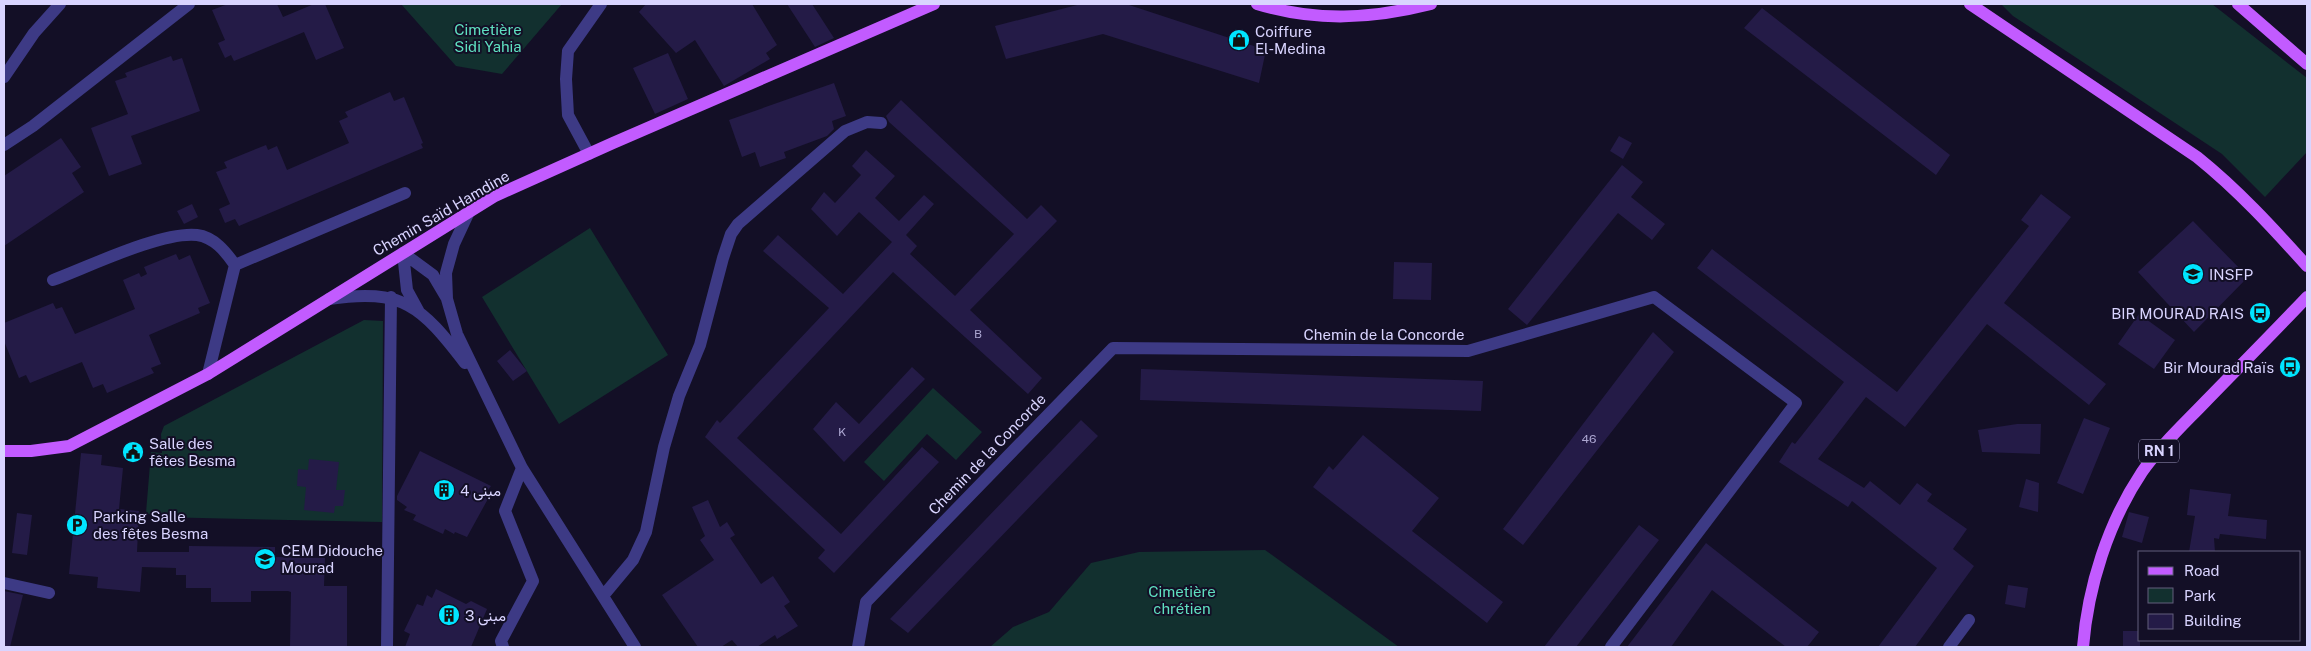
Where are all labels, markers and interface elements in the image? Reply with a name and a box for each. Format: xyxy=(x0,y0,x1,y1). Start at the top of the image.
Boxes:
park label: Cimetière Sidi Yahia xyxy=(454,21,522,55)
place label: Coiffure El-Medina xyxy=(1255,23,1326,57)
shop icon: Coiffure El-Medina xyxy=(1227,28,1251,52)
street label: Chemin Saïd Hamdine xyxy=(370,167,512,259)
school or university icon: INSFP xyxy=(2181,262,2205,286)
place label: INSFP xyxy=(2209,266,2253,283)
bus stop icon: BIR MOURAD RAIS xyxy=(2248,301,2272,325)
place label: BIR MOURAD RAIS xyxy=(2111,305,2244,322)
street label: Chemin de la Concorde xyxy=(1304,326,1464,343)
house number: B xyxy=(974,327,982,341)
bus stop icon: Bir Mourad Raïs xyxy=(2278,355,2302,379)
place label: Bir Mourad Raïs xyxy=(2163,359,2274,376)
street label: Chemin de la Concorde xyxy=(925,390,1049,518)
house number: K xyxy=(838,425,846,439)
house number: 46 xyxy=(1581,432,1597,446)
place label: Salle des fêtes Besma xyxy=(149,435,236,469)
public building icon: Salle des fêtes Besma xyxy=(121,440,145,464)
road number: RN 1 xyxy=(2139,440,2179,462)
building icon: مبنى 4 xyxy=(432,478,456,502)
place label: مبنى 4 xyxy=(460,482,501,501)
place label: Parking Salle des fêtes Besma xyxy=(93,508,208,542)
parking icon: Parking Salle des fêtes Besma xyxy=(65,513,89,537)
place label: CEM Didouche Mourad xyxy=(281,542,383,576)
school or university icon: CEM Didouche Mourad xyxy=(253,547,277,571)
legend xyxy=(2138,551,2301,641)
text: Road xyxy=(2184,562,2220,579)
park label: Cimetière chrétien xyxy=(1148,583,1216,617)
text: Park xyxy=(2184,587,2216,604)
building icon: مبنى 3 xyxy=(437,603,461,627)
place label: مبنى 3 xyxy=(465,607,506,626)
text: Building xyxy=(2184,612,2242,629)

